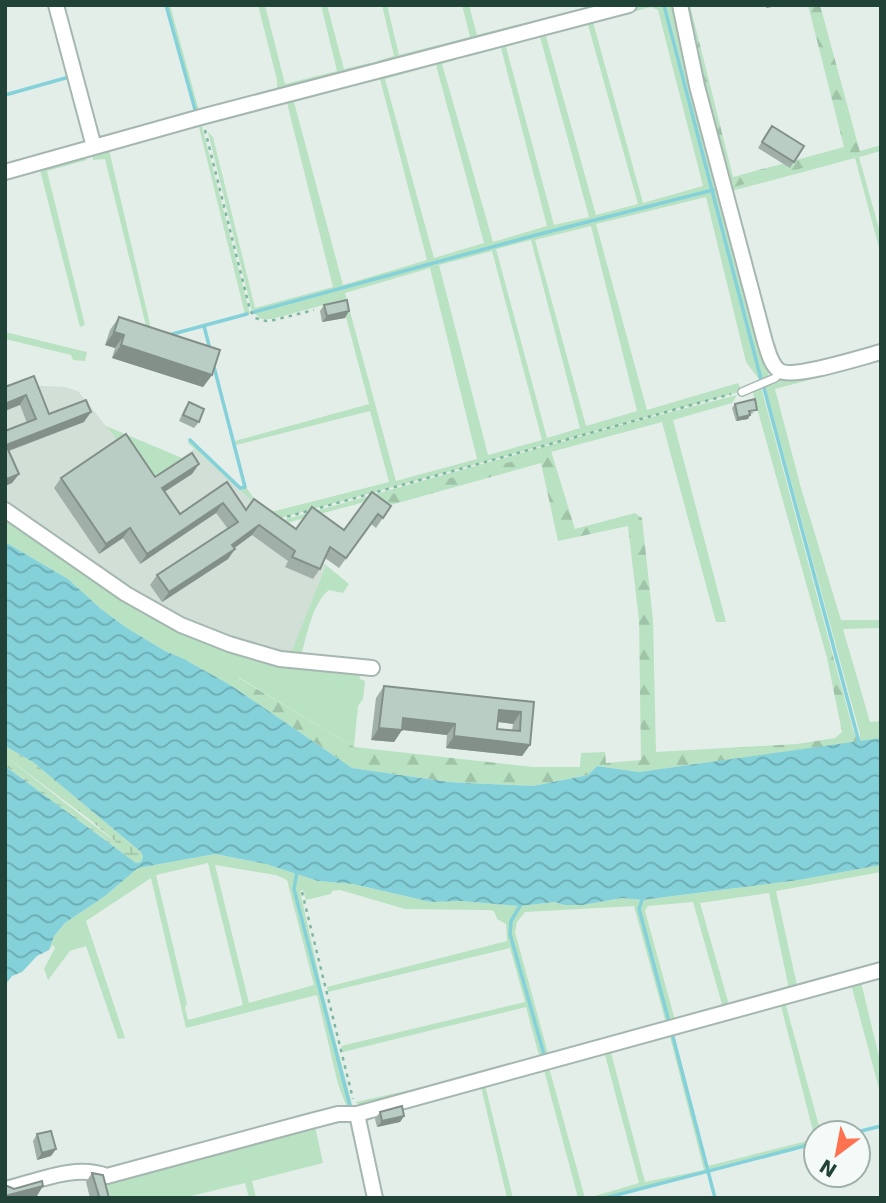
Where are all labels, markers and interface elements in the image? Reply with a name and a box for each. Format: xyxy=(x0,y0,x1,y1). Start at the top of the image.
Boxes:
north arrow xyxy=(802,1119,872,1189)
text: N xyxy=(815,1155,841,1182)

